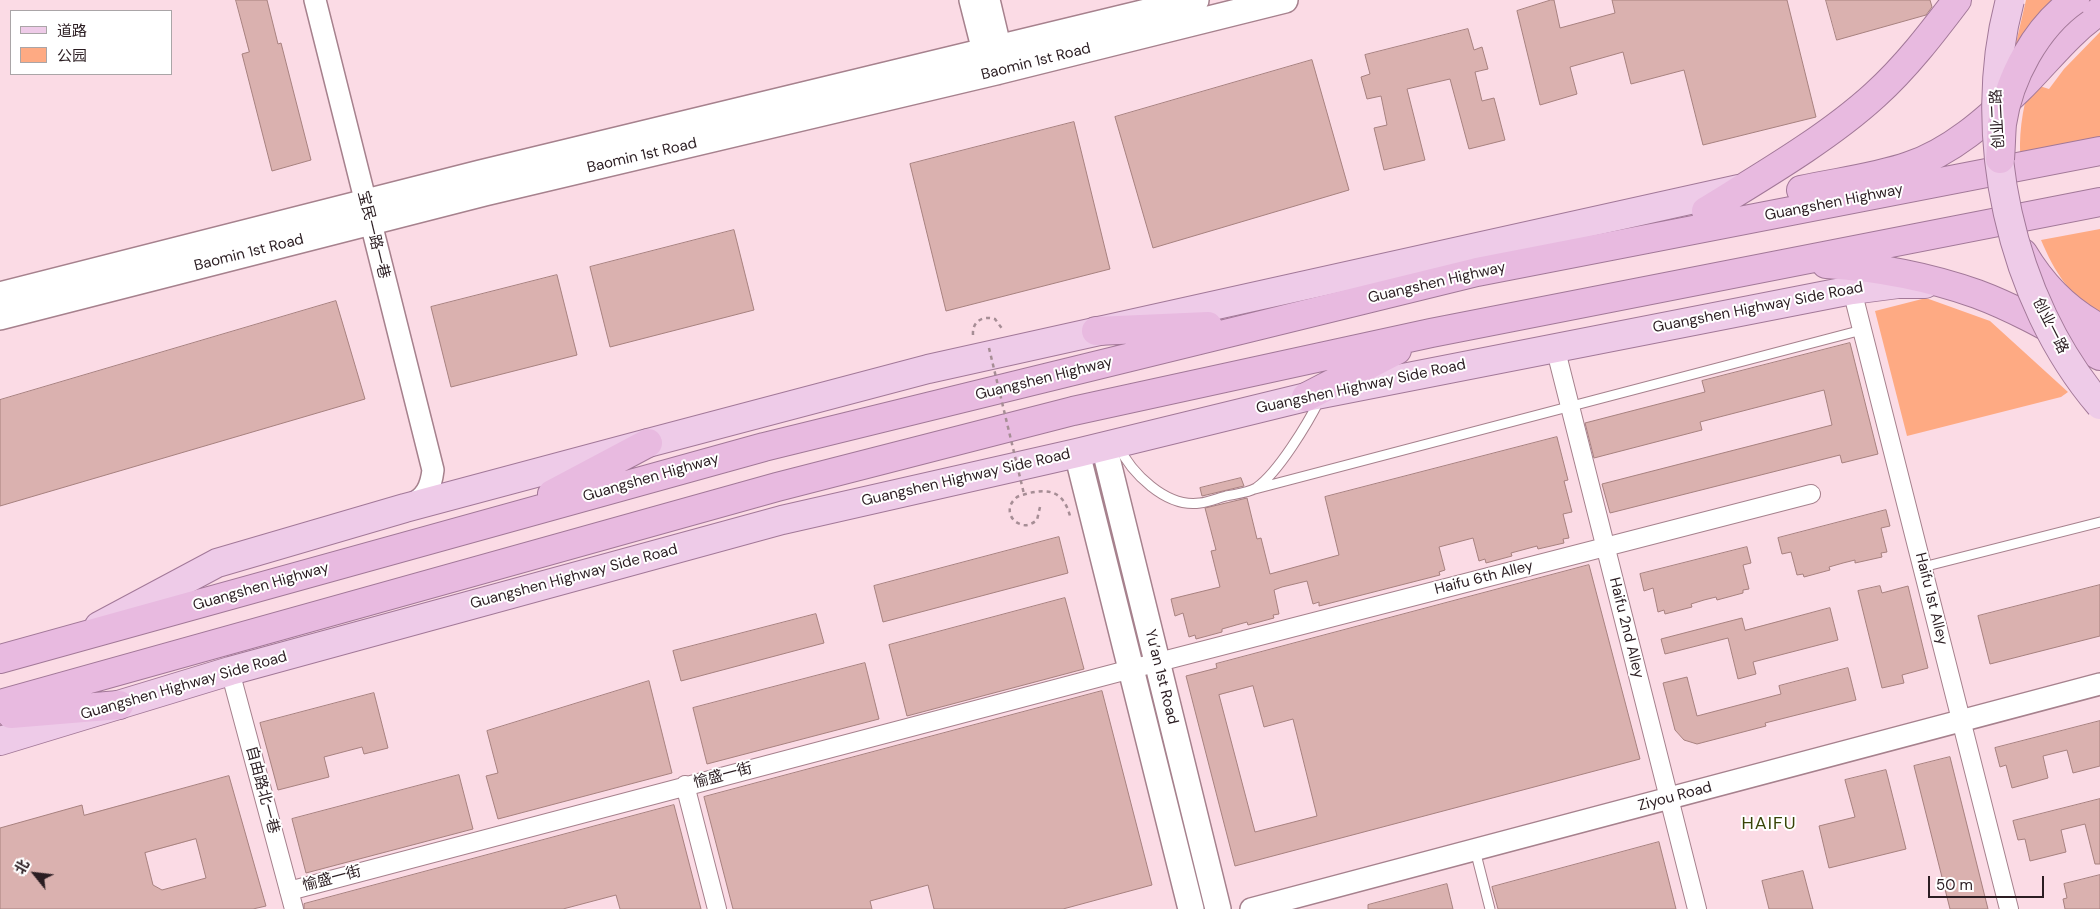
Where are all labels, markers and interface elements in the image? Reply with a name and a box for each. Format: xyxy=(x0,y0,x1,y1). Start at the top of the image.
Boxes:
legend xyxy=(10,10,172,75)
text: 道路 xyxy=(57,21,87,41)
street label: Baomin 1st Road xyxy=(979,40,1093,84)
text: 公园 xyxy=(57,46,87,66)
street label: 创业二路 xyxy=(1987,89,2009,149)
street label: Baomin 1st Road xyxy=(585,135,699,177)
street label: Guangshen Highway xyxy=(1763,181,1905,225)
street label: 宝民一路一巷 xyxy=(353,189,393,281)
street label: Baomin 1st Road xyxy=(192,231,306,275)
street label: Guangshen Highway xyxy=(1366,258,1508,308)
street label: Guangshen Highway Side Road xyxy=(1651,279,1865,337)
street label: 创业一路 xyxy=(2028,295,2072,357)
street label: Guangshen Highway xyxy=(974,353,1114,405)
street label: Guangshen Highway Side Road xyxy=(1255,356,1467,418)
street label: Guangshen Highway Side Road xyxy=(860,445,1072,511)
street label: Guangshen Highway xyxy=(581,450,721,506)
street label: Guangshen Highway Side Road xyxy=(468,541,680,613)
street label: Haifu 1st Alley xyxy=(1911,551,1951,647)
street label: Haifu 6th Alley xyxy=(1433,557,1535,599)
street label: Guangshen Highway xyxy=(191,559,331,615)
street label: Haifu 2nd Alley xyxy=(1605,576,1647,680)
street label: Yu’an 1st Road xyxy=(1140,628,1182,726)
street label: Guangshen Highway Side Road xyxy=(79,648,289,724)
street label: 自由路北一巷 xyxy=(242,744,282,836)
street label: 愉盛一街 xyxy=(692,760,754,792)
street label: Ziyou Road xyxy=(1636,779,1714,815)
district label: HAIFU xyxy=(1741,813,1797,835)
north arrow xyxy=(10,849,60,899)
text: 北 xyxy=(11,856,33,877)
street label: 愉盛一街 xyxy=(301,863,363,895)
scale bar xyxy=(1930,866,2046,898)
text: 50 m xyxy=(1936,875,1973,895)

